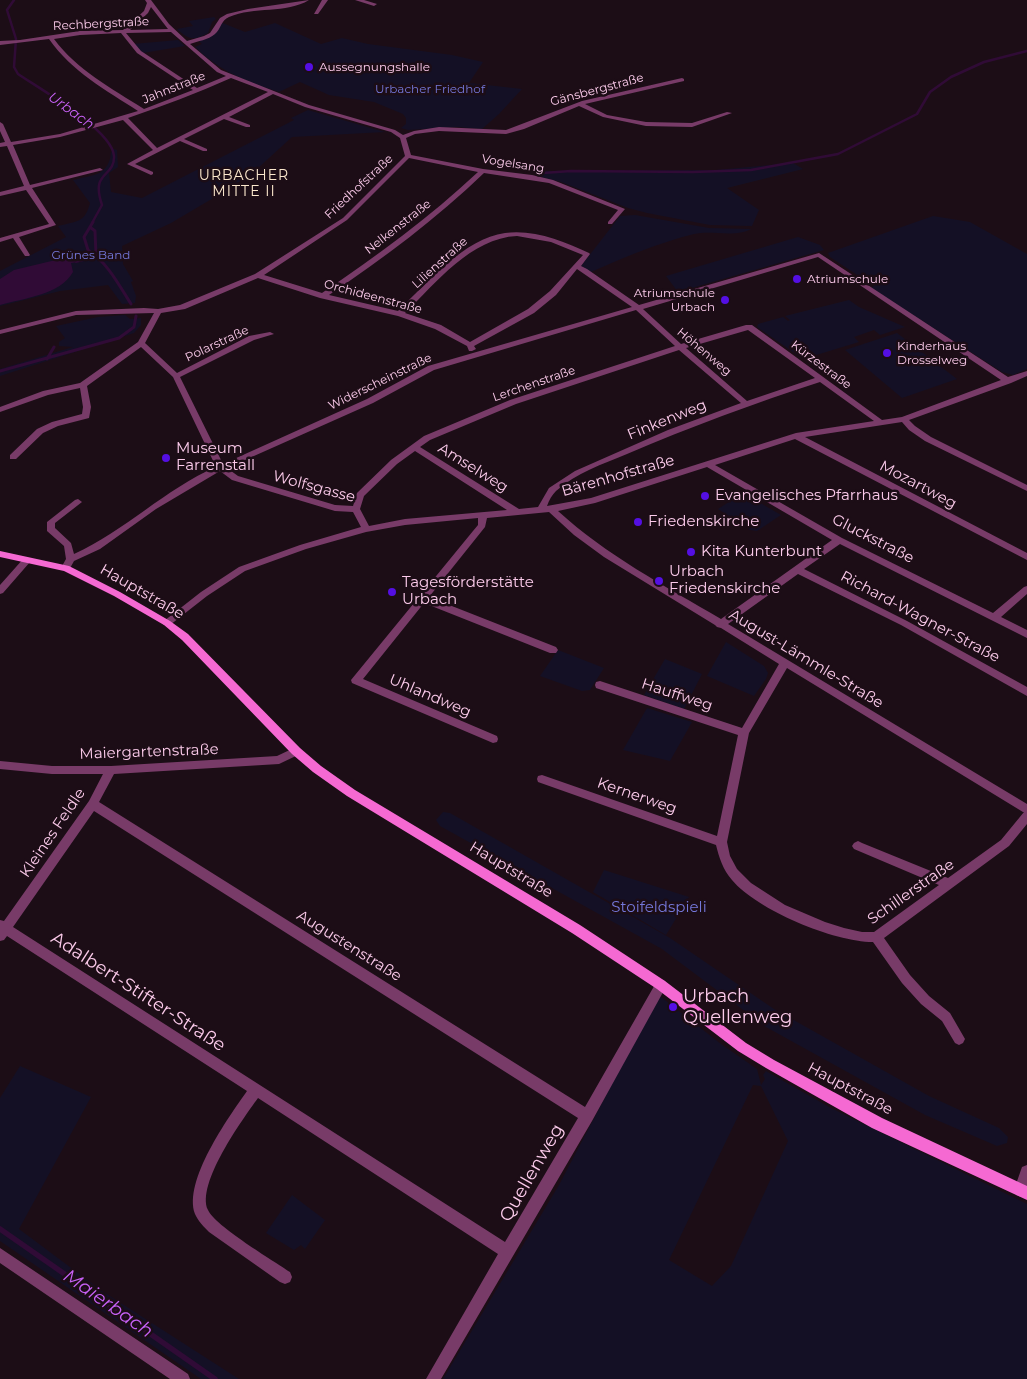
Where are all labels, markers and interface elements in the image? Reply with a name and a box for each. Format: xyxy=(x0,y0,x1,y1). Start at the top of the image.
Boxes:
street label: Rechbergstraße xyxy=(53,14,149,34)
place label: Aussegnungshalle xyxy=(319,60,430,74)
marker: Aussegnungshalle xyxy=(303,61,315,73)
street label: Jahnstraße xyxy=(140,69,208,107)
street label: Gänsbergstraße xyxy=(549,71,645,109)
park label: Urbacher Friedhof xyxy=(375,82,485,96)
water label: Urbach xyxy=(45,89,97,133)
street label: Friedhofstraße xyxy=(322,152,396,222)
street label: Vogelsang xyxy=(481,152,545,176)
district label: URBACHER MITTE II xyxy=(198,168,290,200)
street label: Nelkenstraße xyxy=(362,197,434,257)
street label: Lilienstraße xyxy=(409,234,471,292)
park label: Grünes Band xyxy=(52,248,130,262)
place label: Atriumschule xyxy=(807,272,888,286)
marker: Atriumschule xyxy=(791,273,803,285)
street label: Orchideenstraße xyxy=(322,277,424,317)
place label: Atriumschule Urbach xyxy=(634,286,715,314)
marker: Atriumschule Urbach xyxy=(719,294,731,306)
street label: Polarstraße xyxy=(183,323,251,365)
street label: Höhenweg xyxy=(674,325,734,379)
street label: Kürzestraße xyxy=(788,338,854,392)
place label: Kinderhaus Drosselweg xyxy=(897,339,967,367)
marker: Kinderhaus Drosselweg xyxy=(881,347,893,359)
street label: Widerscheinstraße xyxy=(326,351,434,413)
street label: Lerchenstraße xyxy=(491,363,577,405)
street label: Finkenweg xyxy=(625,396,709,444)
street label: Amselweg xyxy=(435,439,511,497)
place label: Museum Farrenstall xyxy=(176,440,255,475)
street label: Bärenhofstraße xyxy=(559,451,677,501)
marker: Museum Farrenstall xyxy=(160,452,172,464)
street label: Mozartweg xyxy=(876,457,960,513)
street label: Wolfsgasse xyxy=(271,467,357,507)
place label: Evangelisches Pfarrhaus xyxy=(715,487,898,505)
marker: Evangelisches Pfarrhaus xyxy=(699,490,711,502)
street label: Gluckstraße xyxy=(829,511,917,567)
place label: Friedenskirche xyxy=(648,513,759,531)
marker: Friedenskirche xyxy=(632,516,644,528)
place label: Kita Kunterbunt xyxy=(701,543,822,561)
marker: Kita Kunterbunt xyxy=(685,546,697,558)
street label: Hauptstraße xyxy=(97,561,187,623)
place label: Urbach Friedenskirche xyxy=(669,563,780,598)
street label: Richard-Wagner-Straße xyxy=(837,567,1003,667)
place label: Tagesförderstätte Urbach xyxy=(402,574,534,609)
marker: Urbach Friedenskirche xyxy=(653,575,665,587)
marker: Tagesförderstätte Urbach xyxy=(386,586,398,598)
street label: August-Lämmle-Straße xyxy=(726,606,886,712)
street label: Uhlandweg xyxy=(386,671,474,721)
street label: Hauffweg xyxy=(639,675,715,715)
street label: Maiergartenstraße xyxy=(79,741,219,763)
street label: Kernerweg xyxy=(595,774,679,818)
street label: Kleines Feldle xyxy=(17,785,89,881)
street label: Hauptstraße xyxy=(466,838,556,902)
street label: Schillerstraße xyxy=(864,855,958,929)
park label: Stoifeldspieli xyxy=(611,899,707,917)
street label: Augustenstraße xyxy=(293,907,405,985)
street label: Adalbert-Stifter-Straße xyxy=(47,927,229,1057)
place label: Urbach Quellenweg xyxy=(683,986,792,1028)
marker: Urbach Quellenweg xyxy=(667,1001,679,1013)
street label: Hauptstraße xyxy=(804,1059,896,1119)
street label: Quellenweg xyxy=(495,1120,569,1226)
water label: Maierbach xyxy=(59,1265,157,1343)

